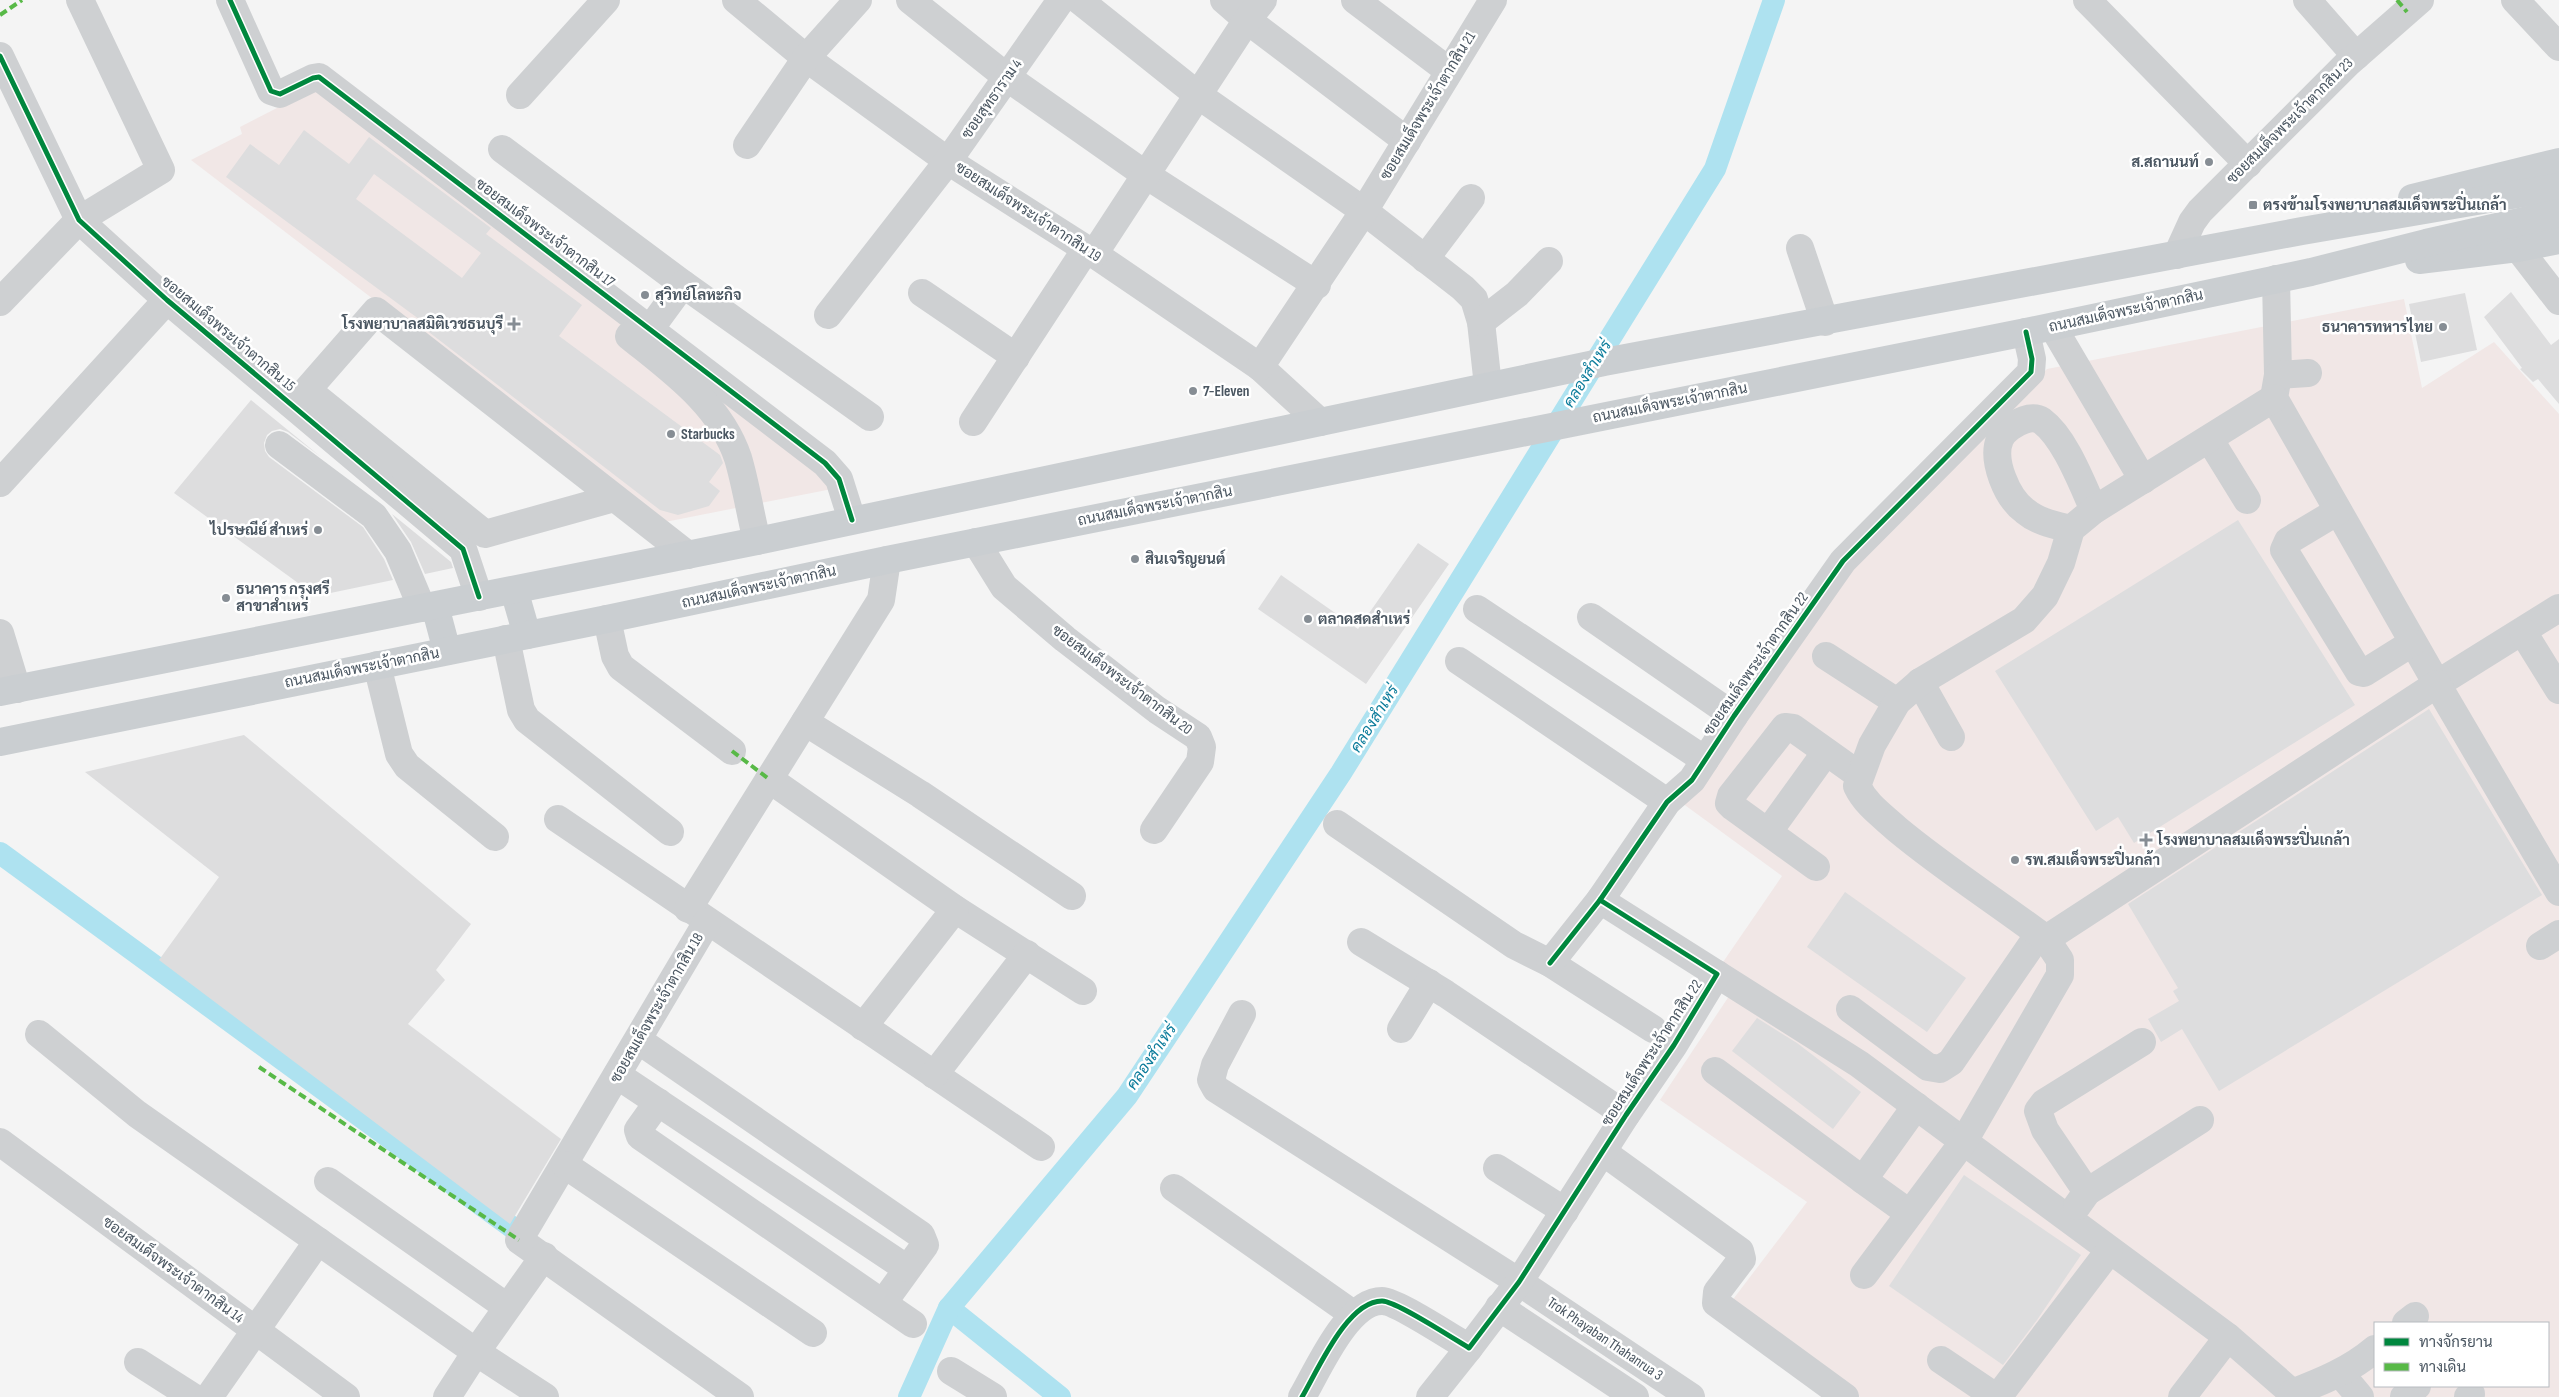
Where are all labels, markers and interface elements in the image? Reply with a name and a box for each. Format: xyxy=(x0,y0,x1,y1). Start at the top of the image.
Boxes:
street label: ซอยสมเด็จพระเจ้าตากสิน 21 xyxy=(1374,27,1480,184)
street label: ซอยสมเด็จพระเจ้าตากสิน 23 xyxy=(2221,52,2357,188)
street label: ซอยสุทธาราม 4 xyxy=(958,55,1027,143)
place label: ส.สถานนท์ xyxy=(2131,152,2200,172)
street label: ซอยสมเด็จพระเจ้าตากสิน 19 xyxy=(951,156,1106,266)
marker: ส.สถานนท์ xyxy=(2203,156,2215,168)
street label: ซอยสมเด็จพระเจ้าตากสิน 17 xyxy=(472,173,620,292)
place label: ตรงข้ามโรงพยาบาลสมเด็จพระปิ่นเกล้า xyxy=(2263,190,2507,215)
marker: ตรงข้ามโรงพยาบาลสมเด็จพระปิ่นเกล้า xyxy=(2247,199,2259,211)
street label: ซอยสมเด็จพระเจ้าตากสิน 15 xyxy=(157,271,300,396)
street label: ถนนสมเด็จพระเจ้าตากสิน xyxy=(2047,283,2205,337)
place label: สุวิทย์โลหะกิจ xyxy=(655,284,742,306)
marker: สุวิทย์โลหะกิจ xyxy=(639,289,651,301)
place label: โรงพยาบาลสมิติเวชธนบุรี xyxy=(341,313,504,335)
marker: โรงพยาบาลสมิติเวชธนบุรี xyxy=(507,317,521,331)
place label: ธนาคารทหารไทย xyxy=(2322,317,2433,337)
marker: ธนาคารทหารไทย xyxy=(2437,321,2449,333)
water label: คลองสำเหร่ xyxy=(1558,335,1617,411)
street label: ถนนสมเด็จพระเจ้าตากสิน xyxy=(1591,377,1749,427)
place label: 7-Eleven xyxy=(1203,382,1250,401)
marker: 7-Eleven xyxy=(1187,385,1199,397)
place label: Starbucks xyxy=(681,425,735,444)
marker: Starbucks xyxy=(665,428,677,440)
street label: ถนนสมเด็จพระเจ้าตากสิน xyxy=(1076,480,1234,530)
place label: ไปรษณีย์ สำเหร่ xyxy=(209,520,309,540)
marker: ไปรษณีย์ สำเหร่ xyxy=(312,524,324,536)
place label: สินเจริญยนต์ xyxy=(1145,549,1226,569)
marker: สินเจริญยนต์ xyxy=(1129,553,1141,565)
street label: ถนนสมเด็จพระเจ้าตากสิน xyxy=(680,559,838,613)
place label: ธนาคาร กรุงศรี สาขาสำเหร่ xyxy=(236,579,330,616)
street label: ซอยสมเด็จพระเจ้าตากสิน 22 xyxy=(1698,587,1813,739)
marker: ธนาคาร กรุงศรี สาขาสำเหร่ xyxy=(220,592,232,604)
place label: ตลาดสดสำเหร่ xyxy=(1318,609,1411,629)
marker: ตลาดสดสำเหร่ xyxy=(1302,613,1314,625)
street label: ซอยสมเด็จพระเจ้าตากสิน 20 xyxy=(1048,619,1197,739)
street label: ถนนสมเด็จพระเจ้าตากสิน xyxy=(283,642,441,692)
water label: คลองสำเหร่ xyxy=(1345,680,1404,756)
place label: โรงพยาบาลสมเด็จพระปิ่นเกล้า xyxy=(2156,825,2350,850)
marker: โรงพยาบาลสมเด็จพระปิ่นเกล้า xyxy=(2139,833,2153,847)
place label: รพ.สมเด็จพระปิ่นกล้า xyxy=(2025,845,2160,870)
marker: รพ.สมเด็จพระปิ่นกล้า xyxy=(2009,854,2021,866)
street label: ซอยสมเด็จพระเจ้าตากสิน 18 xyxy=(604,929,708,1086)
street label: ซอยสมเด็จพระเจ้าตากสิน 22 xyxy=(1596,975,1706,1130)
water label: คลองสำเหร่ xyxy=(1121,1018,1182,1094)
street label: ซอยสมเด็จพระเจ้าตากสิน 14 xyxy=(99,1211,248,1328)
street label: Trok Phayaban Thahanrua 3 xyxy=(1543,1293,1667,1385)
legend xyxy=(2374,1322,2549,1387)
text: ทางจักรยาน xyxy=(2419,1333,2493,1352)
text: ทางเดิน xyxy=(2419,1358,2466,1377)

